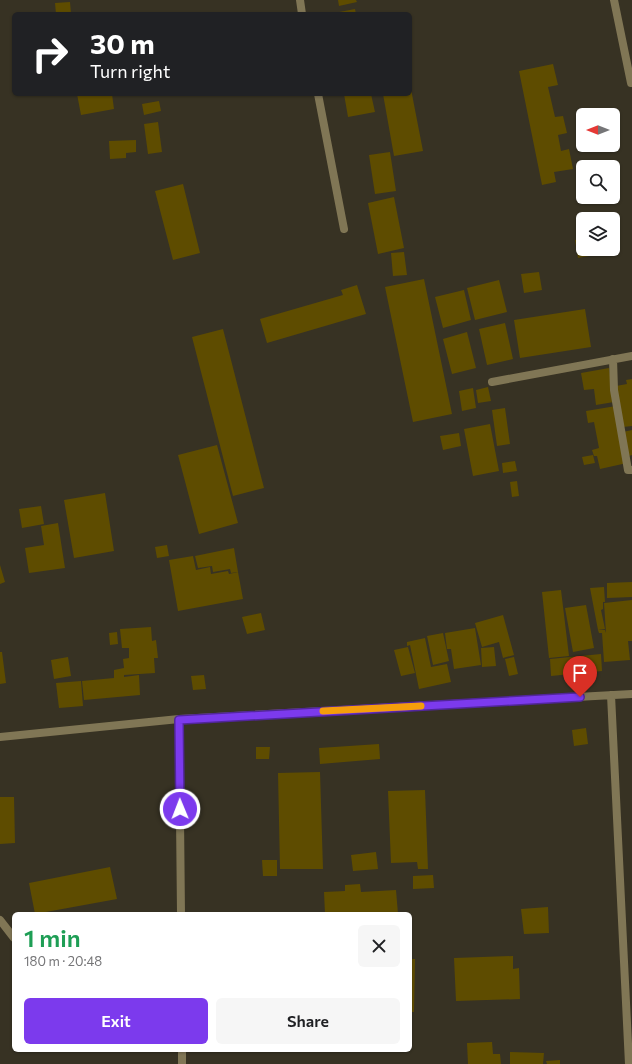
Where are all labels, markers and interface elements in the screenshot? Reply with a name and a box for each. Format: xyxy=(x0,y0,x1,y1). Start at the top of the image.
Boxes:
text: 30 m xyxy=(90,26,155,60)
icon: right xyxy=(24,28,76,80)
text: Turn right xyxy=(90,60,170,82)
north arrow xyxy=(576,108,620,152)
map controls xyxy=(576,108,620,256)
button: search xyxy=(576,160,620,204)
button: layers xyxy=(576,212,620,256)
pin xyxy=(563,656,597,697)
icon: arrive xyxy=(569,662,591,684)
position arrow xyxy=(159,788,201,830)
text: 1 min xyxy=(24,923,81,952)
button: close xyxy=(358,925,400,967)
text: 180 m · 20:48 xyxy=(24,953,102,969)
button: Exit xyxy=(24,998,208,1044)
button: Share xyxy=(216,998,400,1044)

